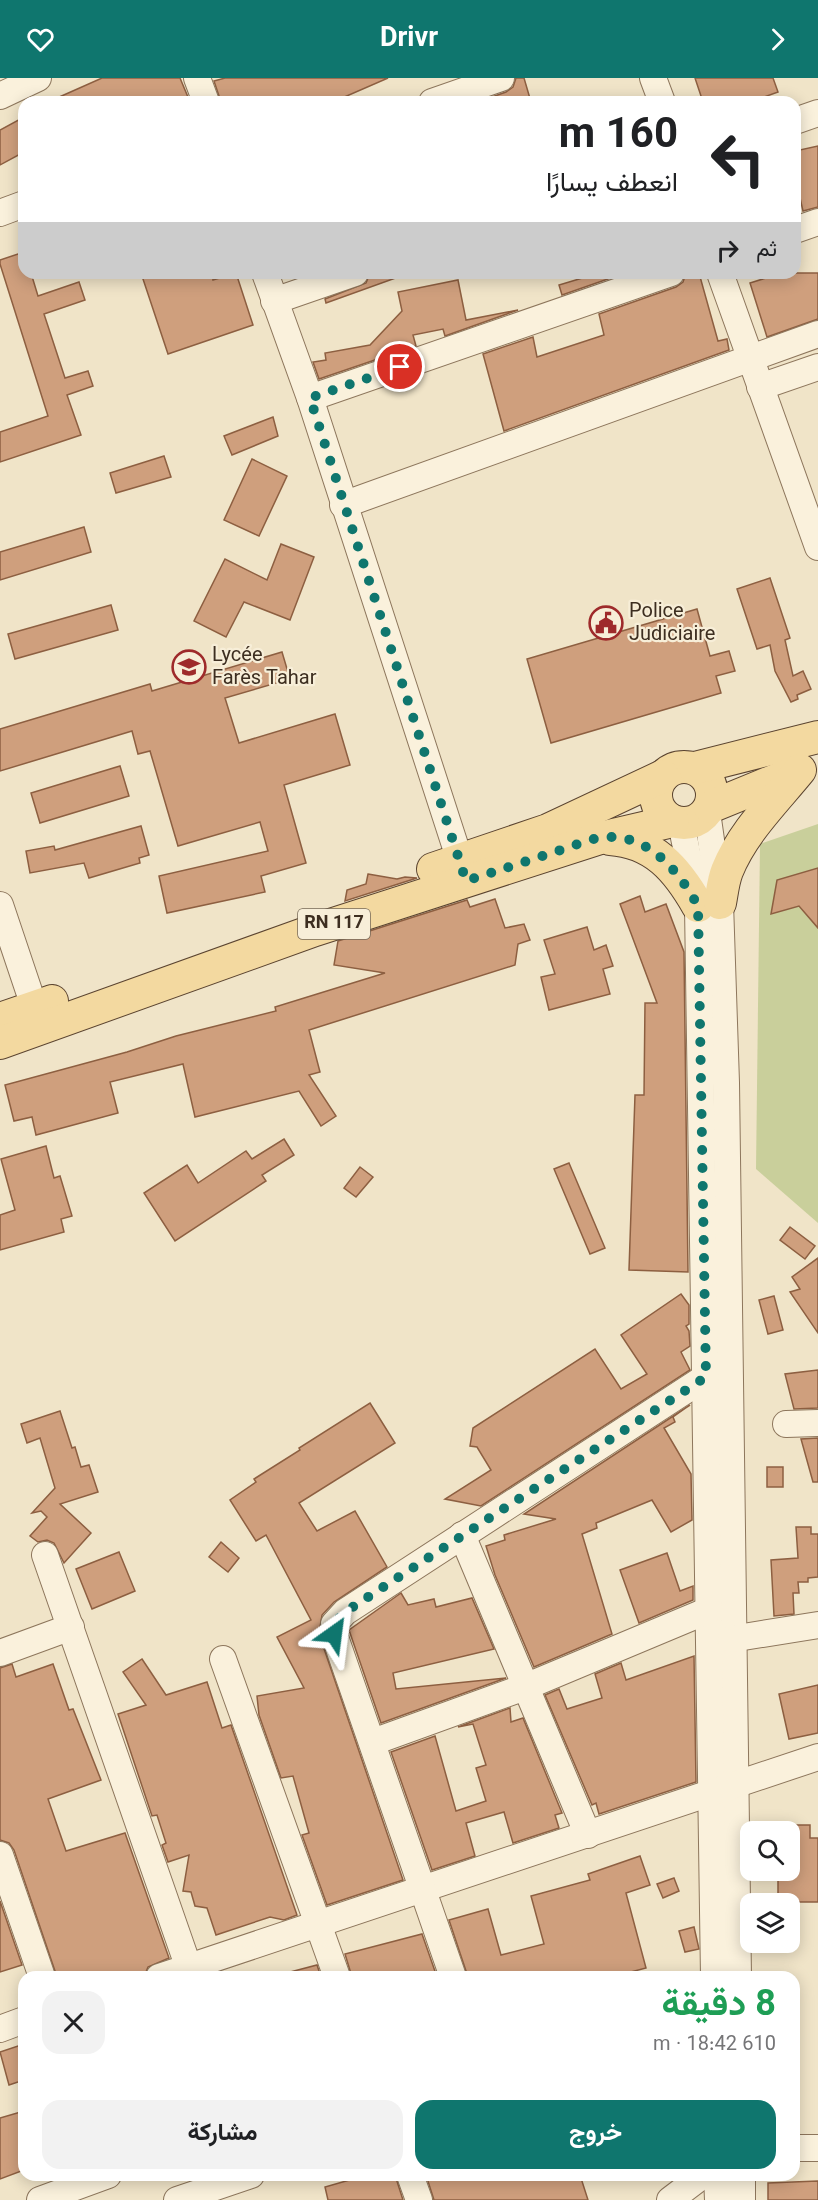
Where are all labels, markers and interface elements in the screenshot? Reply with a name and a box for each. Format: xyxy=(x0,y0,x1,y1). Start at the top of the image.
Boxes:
text: Drivr xyxy=(380,18,438,61)
icon: heart xyxy=(24,23,57,56)
icon: forward xyxy=(761,23,794,56)
text: 160 m xyxy=(559,104,678,170)
icon: left xyxy=(699,120,777,198)
text: انعطف يسارًا xyxy=(546,163,678,206)
text: ثم xyxy=(756,233,777,268)
icon: right xyxy=(711,234,744,267)
pin xyxy=(374,341,425,392)
icon: arrive xyxy=(383,350,416,383)
place label: Police Judiciaire xyxy=(629,596,715,651)
public building icon: Police Judiciaire xyxy=(588,605,624,641)
place label: Lycée Farès Tahar xyxy=(212,640,317,695)
school or university icon: Lycée Farès Tahar xyxy=(171,649,207,685)
road number: RN 117 xyxy=(298,909,370,939)
position arrow xyxy=(302,1602,366,1666)
map controls xyxy=(740,1821,800,1953)
button: search xyxy=(740,1821,800,1881)
button: layers xyxy=(740,1893,800,1953)
text: 8 دقيقة xyxy=(661,1978,776,2034)
button: close xyxy=(42,1991,105,2054)
text: 610 m · 18:42 xyxy=(653,2029,776,2061)
button: مشاركة xyxy=(42,2100,403,2169)
button: خروج xyxy=(415,2100,776,2169)

